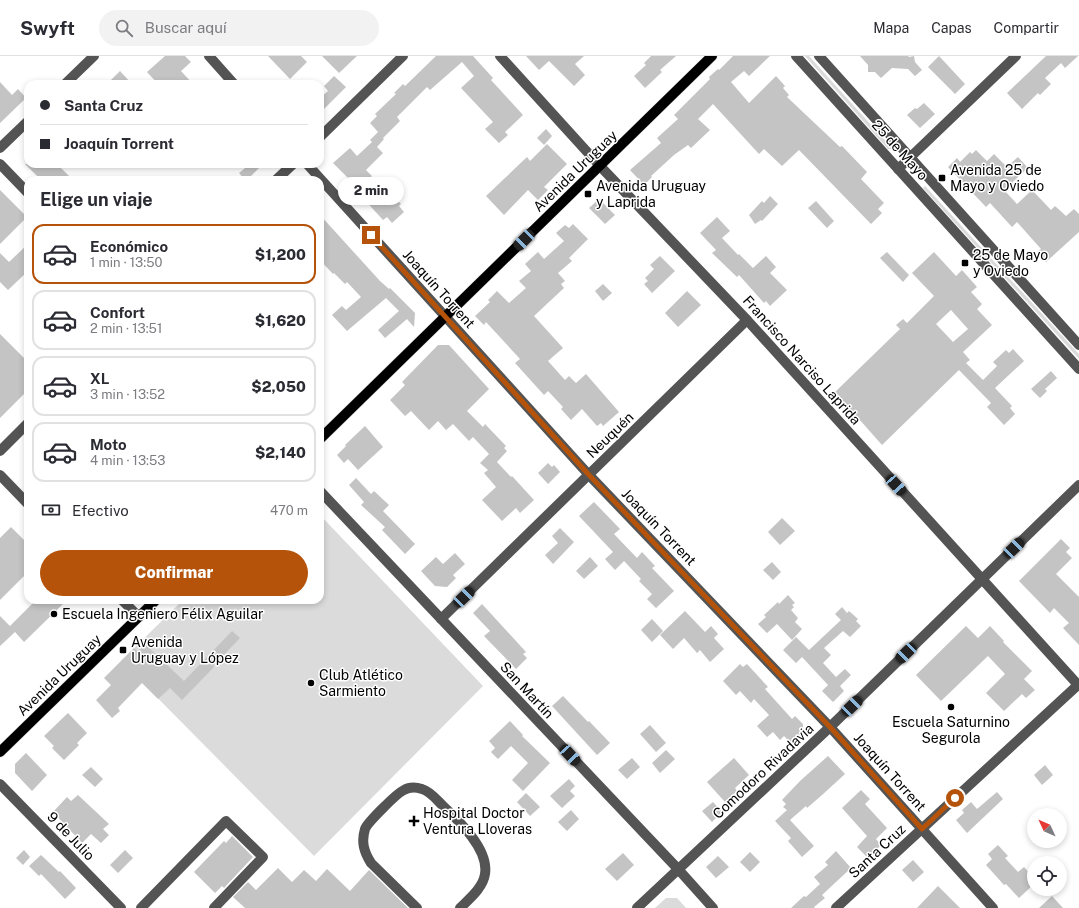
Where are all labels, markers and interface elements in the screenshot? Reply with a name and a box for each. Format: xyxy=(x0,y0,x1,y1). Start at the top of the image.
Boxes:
search box xyxy=(99,10,379,46)
text: Swyft xyxy=(20,17,75,39)
icon: search xyxy=(113,17,135,39)
text: Buscar aquí xyxy=(145,19,227,36)
text: Mapa xyxy=(873,20,909,36)
text: Capas xyxy=(931,20,972,36)
text: Compartir xyxy=(994,20,1059,36)
text: Santa Cruz xyxy=(64,97,143,114)
street label: 25 de Mayo xyxy=(869,117,931,183)
street label: Avenida Uruguay xyxy=(530,127,620,215)
text: Joaquín Torrent xyxy=(64,135,174,152)
place label: Avenida 25 de Mayo y Oviedo xyxy=(950,162,1044,194)
marker: Avenida 25 de Mayo y Oviedo xyxy=(937,173,947,183)
callout: 2 min xyxy=(338,177,404,205)
place label: Avenida Uruguay y Laprida xyxy=(596,178,707,210)
text: 2 min xyxy=(354,183,388,198)
text: Elige un viaje xyxy=(40,189,153,210)
marker: Avenida Uruguay y Laprida xyxy=(583,189,593,199)
route end xyxy=(362,226,380,244)
car xyxy=(511,227,537,253)
icon: car xyxy=(42,236,78,272)
text: Económico xyxy=(90,238,168,255)
text: $1,200 xyxy=(255,246,306,263)
street label: Joaquín Torrent xyxy=(400,247,478,331)
place label: 25 de Mayo y Oviedo xyxy=(973,247,1048,279)
text: 1 min · 13:50 xyxy=(90,255,162,270)
marker: 25 de Mayo y Oviedo xyxy=(960,258,970,268)
street label: Francisco Narciso Laprida xyxy=(740,292,864,428)
icon: car xyxy=(42,302,78,338)
text: Confort xyxy=(90,304,145,321)
text: $1,620 xyxy=(255,312,306,329)
text: 2 min · 13:51 xyxy=(90,321,162,336)
icon: car xyxy=(42,368,78,404)
text: XL xyxy=(90,370,109,387)
text: $2,050 xyxy=(251,378,306,395)
text: 3 min · 13:52 xyxy=(90,387,165,402)
street label: Neuquén xyxy=(583,409,637,461)
icon: car xyxy=(42,434,78,470)
text: Moto xyxy=(90,436,127,453)
text: $2,140 xyxy=(255,444,306,461)
text: 4 min · 13:53 xyxy=(90,453,166,468)
car xyxy=(884,472,908,498)
street label: Joaquín Torrent xyxy=(619,486,699,568)
icon: cash xyxy=(40,499,62,521)
text: Efectivo xyxy=(72,502,129,519)
text: 470 m xyxy=(270,503,308,518)
car xyxy=(1001,535,1027,561)
button: Confirmar xyxy=(40,550,308,596)
car xyxy=(451,584,477,610)
place label: Escuela Ingeniero Félix Aguilar xyxy=(62,606,263,622)
marker: Escuela Ingeniero Félix Aguilar xyxy=(49,609,59,619)
street label: Avenida Uruguay xyxy=(14,631,104,719)
place label: Avenida Uruguay y López xyxy=(131,634,239,666)
car xyxy=(893,640,919,666)
marker: Avenida Uruguay y López xyxy=(118,645,128,655)
street label: San Martín xyxy=(497,659,557,721)
place label: Club Atlético Sarmiento xyxy=(319,667,403,699)
marker: Club Atlético Sarmiento xyxy=(306,678,316,688)
car xyxy=(839,693,865,719)
marker: Escuela Saturnino Segurola xyxy=(946,702,956,712)
place label: Escuela Saturnino Segurola xyxy=(892,714,1010,746)
street label: Comodoro Rivadavia xyxy=(709,720,817,822)
street label: Joaquín Torrent xyxy=(851,730,929,814)
car xyxy=(557,742,583,768)
route start xyxy=(946,789,964,807)
place label: Hospital Doctor Ventura Lloveras xyxy=(423,805,532,837)
north arrow xyxy=(1027,808,1067,848)
map controls xyxy=(1027,808,1067,896)
street label: 9 de Julio xyxy=(44,809,98,863)
marker: Hospital Doctor Ventura Lloveras xyxy=(408,815,420,827)
street label: Santa Cruz xyxy=(845,821,909,881)
button: locate xyxy=(1027,856,1067,896)

